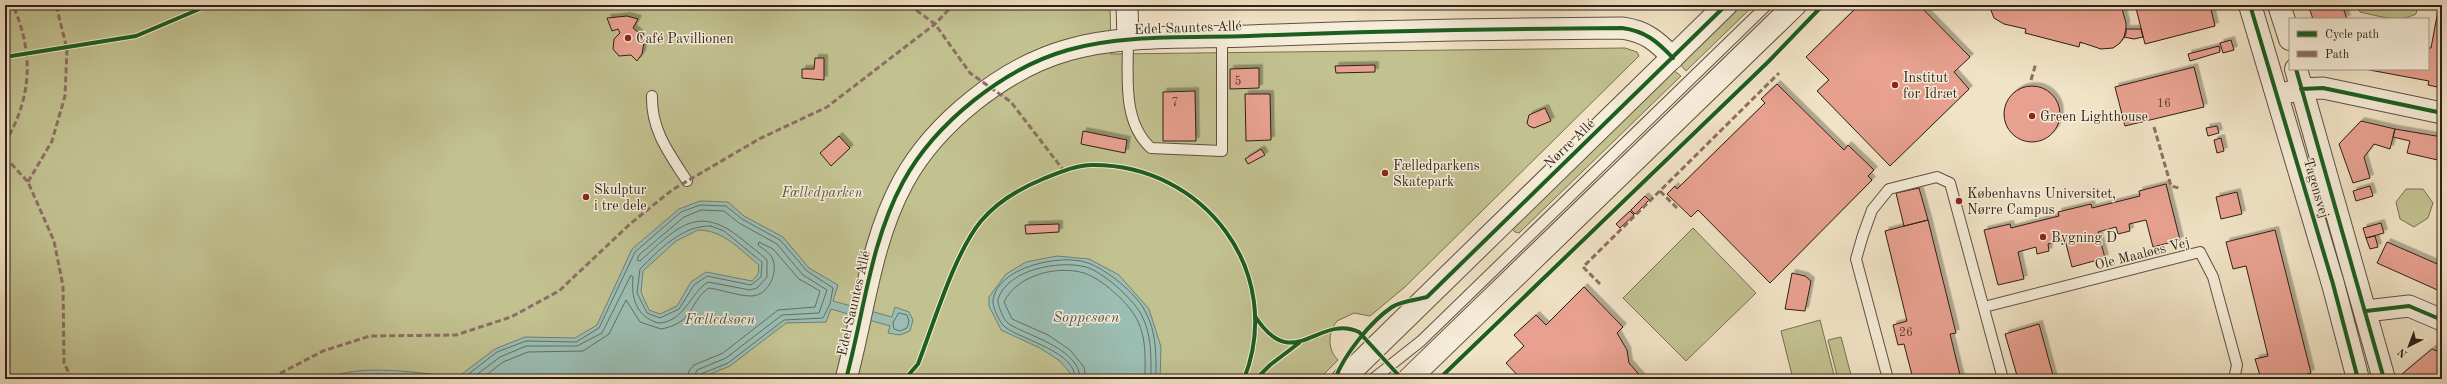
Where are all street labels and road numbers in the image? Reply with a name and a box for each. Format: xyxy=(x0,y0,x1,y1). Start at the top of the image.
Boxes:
street label: Edel Sauntes Allé xyxy=(1134,19,1242,37)
street label: Nørre Allé xyxy=(1542,116,1598,171)
street label: Tagensvej xyxy=(2301,157,2331,220)
street label: Ole Maaløes Vej xyxy=(2093,235,2191,273)
street label: Edel Sauntes Allé xyxy=(835,249,873,357)

